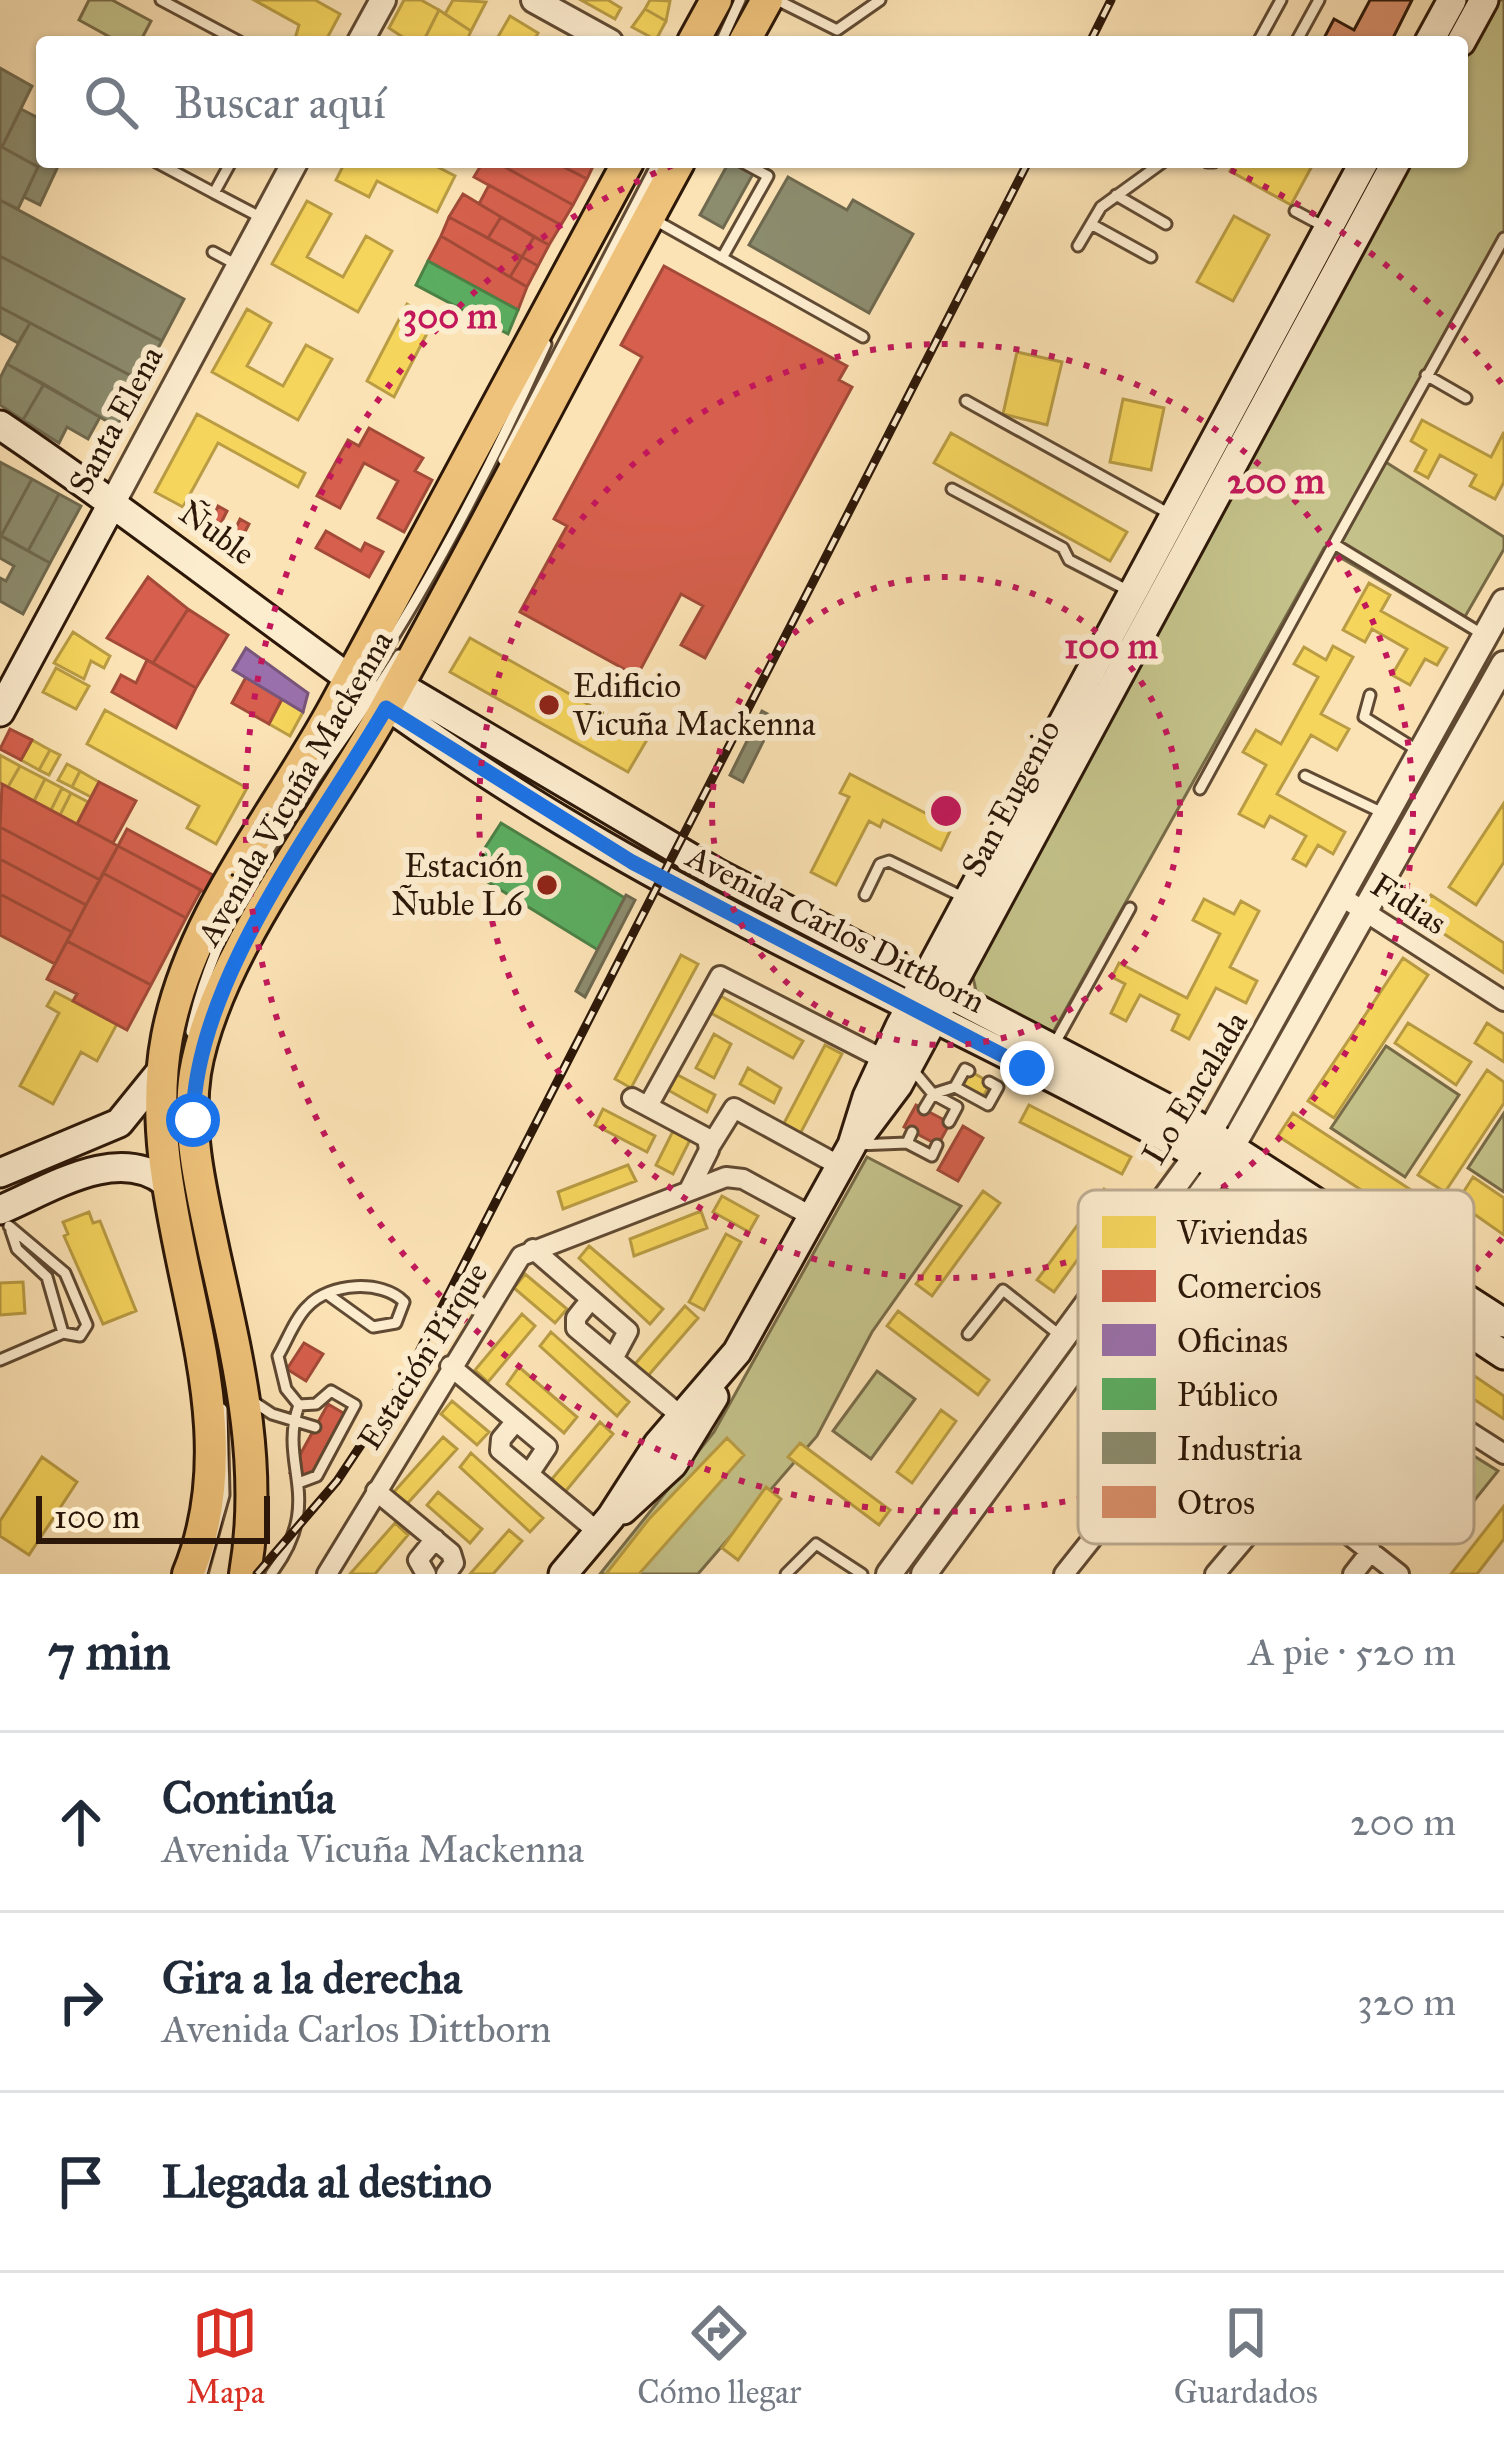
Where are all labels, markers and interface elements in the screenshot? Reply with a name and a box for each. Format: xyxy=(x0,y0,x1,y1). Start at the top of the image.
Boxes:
search box xyxy=(36,36,1468,168)
icon: search xyxy=(78,69,144,135)
text: Buscar aquí xyxy=(174,75,386,130)
text: 300 m xyxy=(403,294,498,338)
street label: Santa Elena xyxy=(60,339,172,501)
text: 200 m xyxy=(1227,459,1326,503)
street label: Ñuble xyxy=(171,492,263,574)
street label: Avenida Vicuña Mackenna xyxy=(187,623,402,954)
text: 100 m xyxy=(1064,624,1159,668)
place label: Edificio Vicuña Mackenna xyxy=(572,666,816,744)
marker: Edificio Vicuña Mackenna xyxy=(536,692,562,718)
street label: San Eugenio xyxy=(953,713,1069,883)
centre of rings xyxy=(925,790,967,832)
street label: Avenida Carlos Dittborn xyxy=(678,836,992,1022)
place label: Estación Ñuble L6 xyxy=(391,846,524,924)
street label: Fidias xyxy=(1364,865,1454,943)
marker: Estación Ñuble L6 xyxy=(534,872,560,898)
street label: Lo Encalada xyxy=(1134,1004,1256,1172)
route end xyxy=(1000,1041,1054,1095)
route start xyxy=(166,1093,220,1147)
legend xyxy=(1078,1190,1474,1544)
text: Viviendas xyxy=(1176,1213,1308,1253)
street label: Estación Pirque xyxy=(350,1255,496,1457)
text: Comercios xyxy=(1177,1267,1322,1307)
text: Oficinas xyxy=(1177,1321,1288,1361)
text: Público xyxy=(1177,1375,1278,1415)
text: Industria xyxy=(1177,1429,1302,1469)
text: Otros xyxy=(1177,1483,1255,1523)
scale bar xyxy=(36,1490,270,1543)
text: 100 m xyxy=(54,1497,140,1537)
text: 7 min xyxy=(48,1621,171,1683)
text: A pie · 520 m xyxy=(1248,1628,1456,1676)
text: Continúa xyxy=(162,1770,335,1825)
icon: ahead xyxy=(48,1789,114,1855)
text: 200 m xyxy=(1350,1798,1456,1846)
text: Avenida Vicuña Mackenna xyxy=(162,1825,584,1873)
text: Gira a la derecha xyxy=(162,1950,462,2005)
icon: right xyxy=(48,1969,114,2035)
text: 320 m xyxy=(1357,1978,1456,2026)
text: Avenida Carlos Dittborn xyxy=(162,2005,551,2053)
icon: arrive xyxy=(48,2149,114,2215)
text: Llegada al destino xyxy=(162,2154,492,2209)
tab: Mapa xyxy=(186,2300,265,2412)
tab: Cómo llegar xyxy=(637,2300,801,2412)
tab: Guardados xyxy=(1174,2300,1318,2412)

